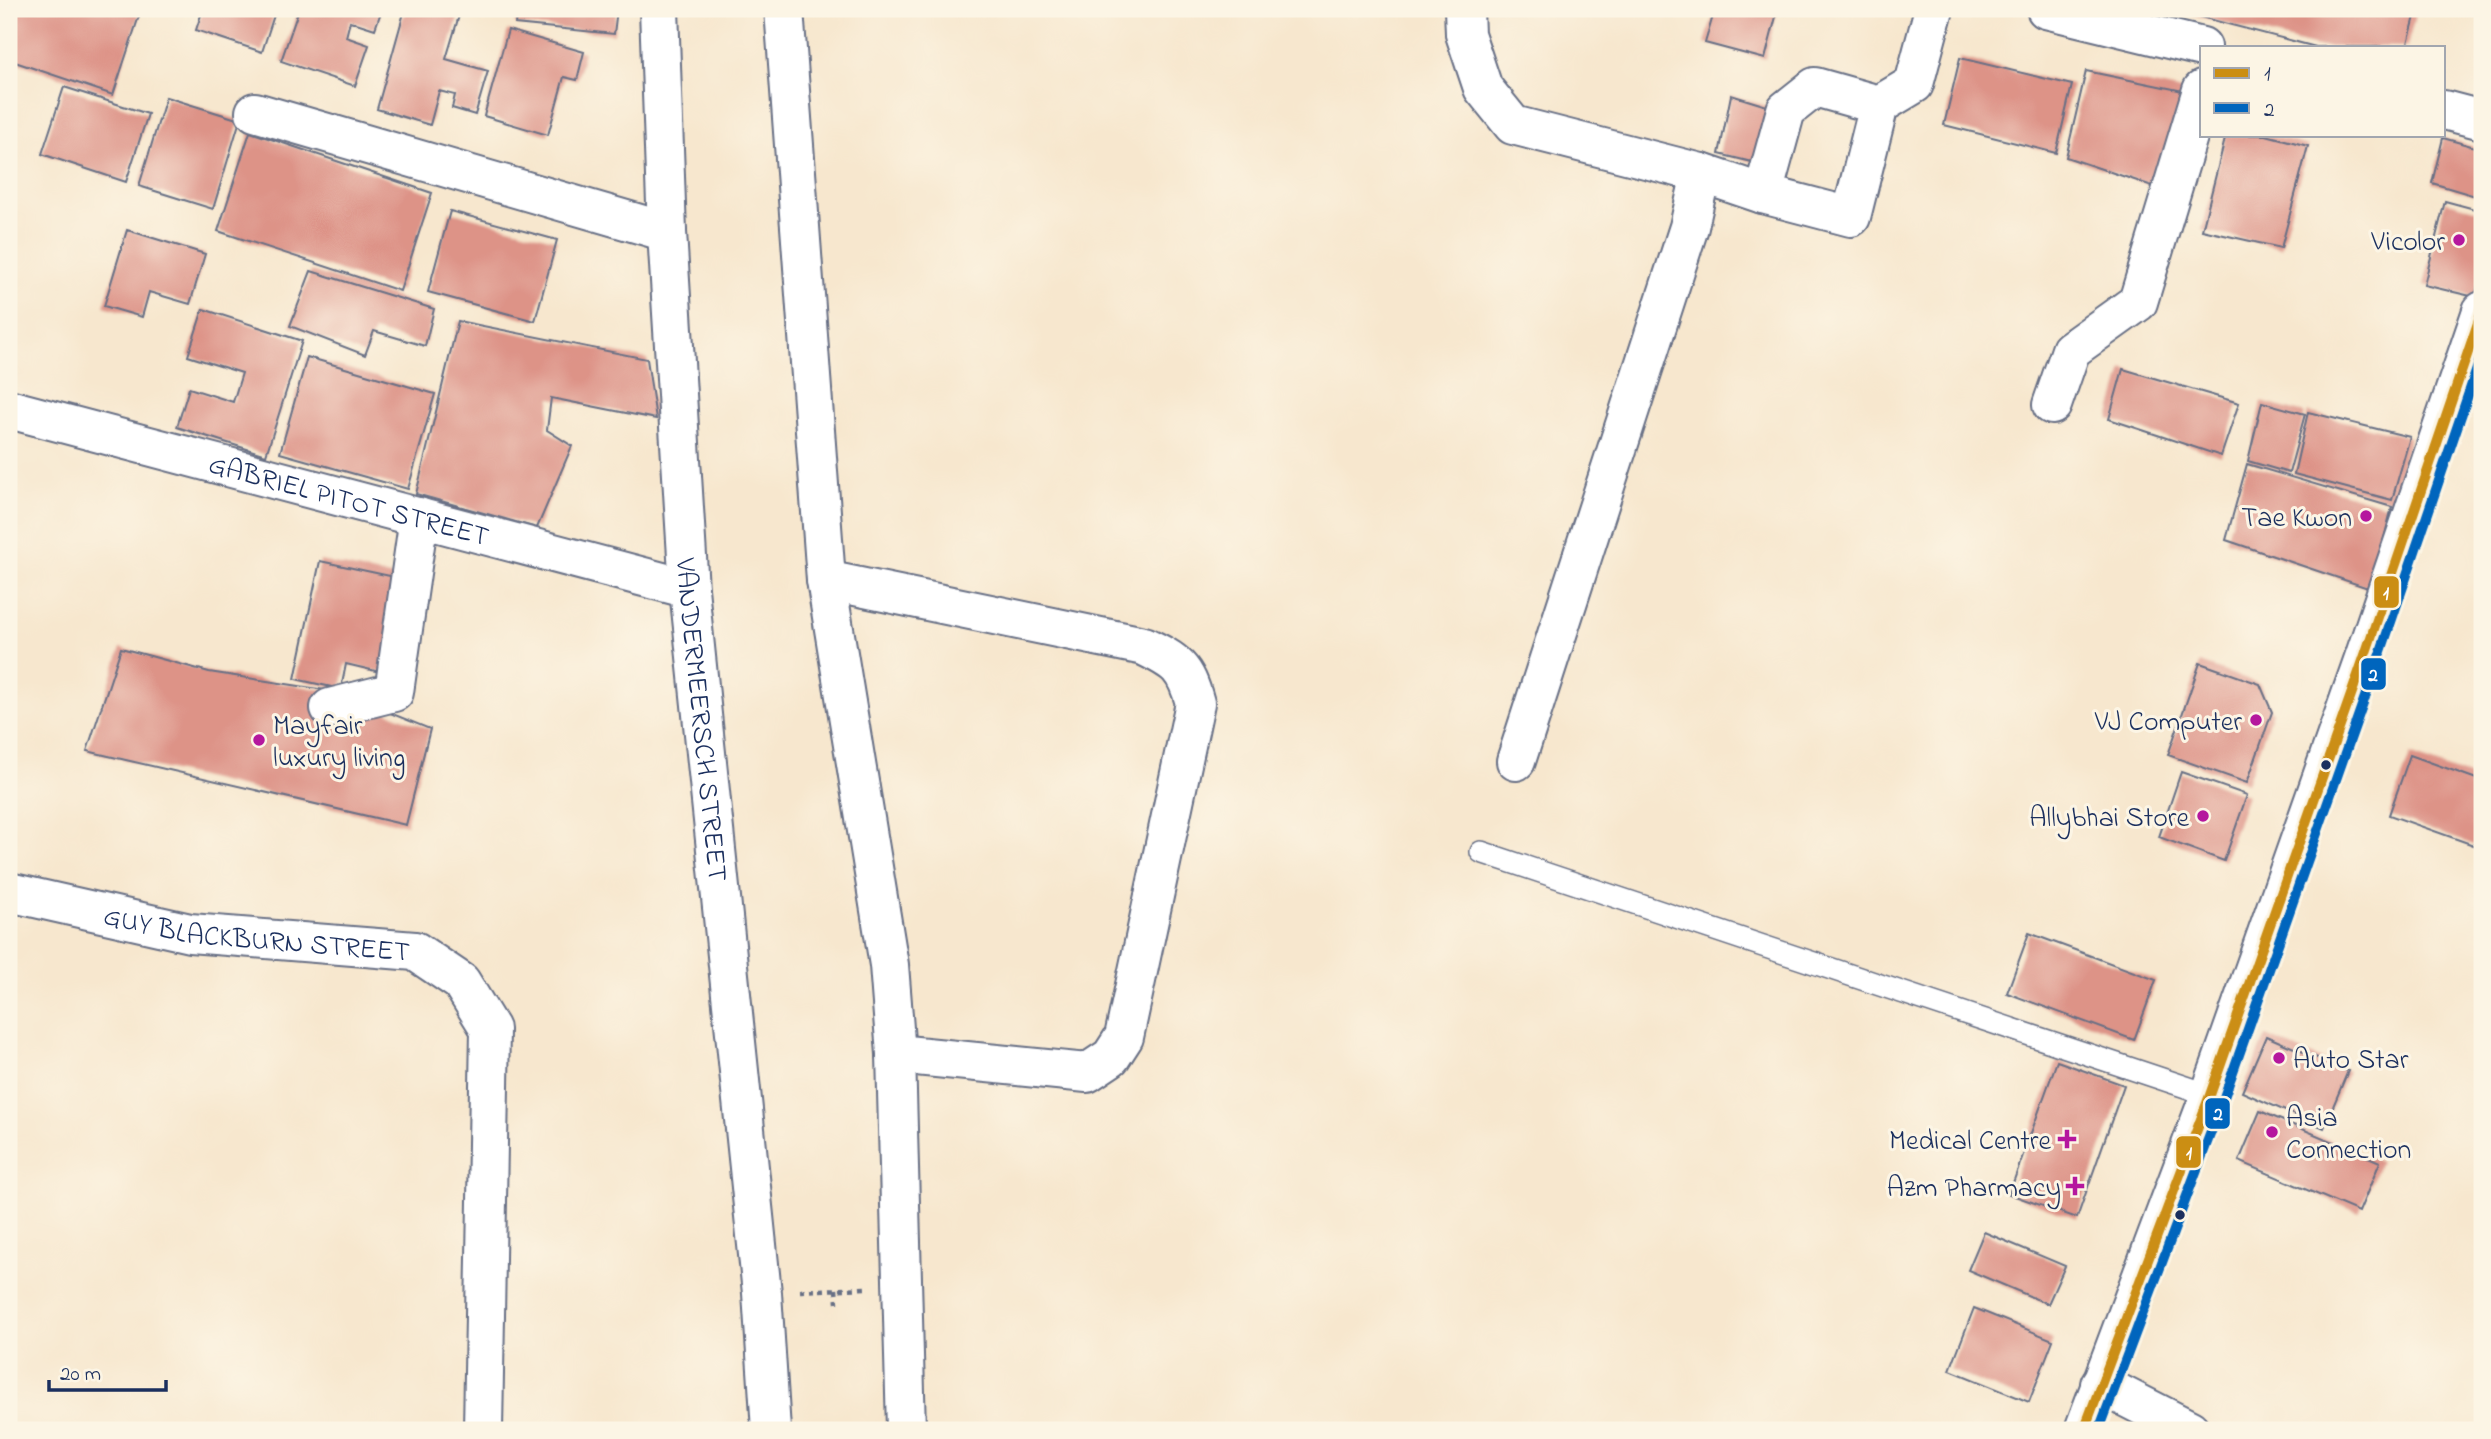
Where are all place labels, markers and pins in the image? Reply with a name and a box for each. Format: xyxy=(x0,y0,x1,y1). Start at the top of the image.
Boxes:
place label: Vicolor xyxy=(2370,223,2445,264)
marker: Vicolor xyxy=(2451,232,2467,248)
place label: Tae Kwon xyxy=(2241,499,2352,540)
marker: Tae Kwon xyxy=(2358,508,2374,524)
place label: VJ Computer xyxy=(2094,703,2242,744)
place label: Mayfair luxury living xyxy=(273,707,405,780)
marker: VJ Computer xyxy=(2248,712,2264,728)
marker: Mayfair luxury living xyxy=(251,732,267,748)
unlabelled marker xyxy=(2319,758,2333,772)
place label: Allybhai Store xyxy=(2029,799,2189,840)
marker: Allybhai Store xyxy=(2195,808,2211,824)
place label: Auto Star xyxy=(2293,1041,2409,1082)
marker: Auto Star xyxy=(2271,1050,2287,1066)
place label: Asia Connection xyxy=(2286,1099,2411,1172)
place label: Medical Centre xyxy=(1889,1122,2051,1163)
marker: Asia Connection xyxy=(2264,1124,2280,1140)
marker: Medical Centre xyxy=(2057,1129,2077,1149)
place label: Azm Pharmacy xyxy=(1887,1169,2061,1210)
marker: Azm Pharmacy xyxy=(2067,1178,2083,1194)
unlabelled marker xyxy=(2173,1208,2187,1222)

